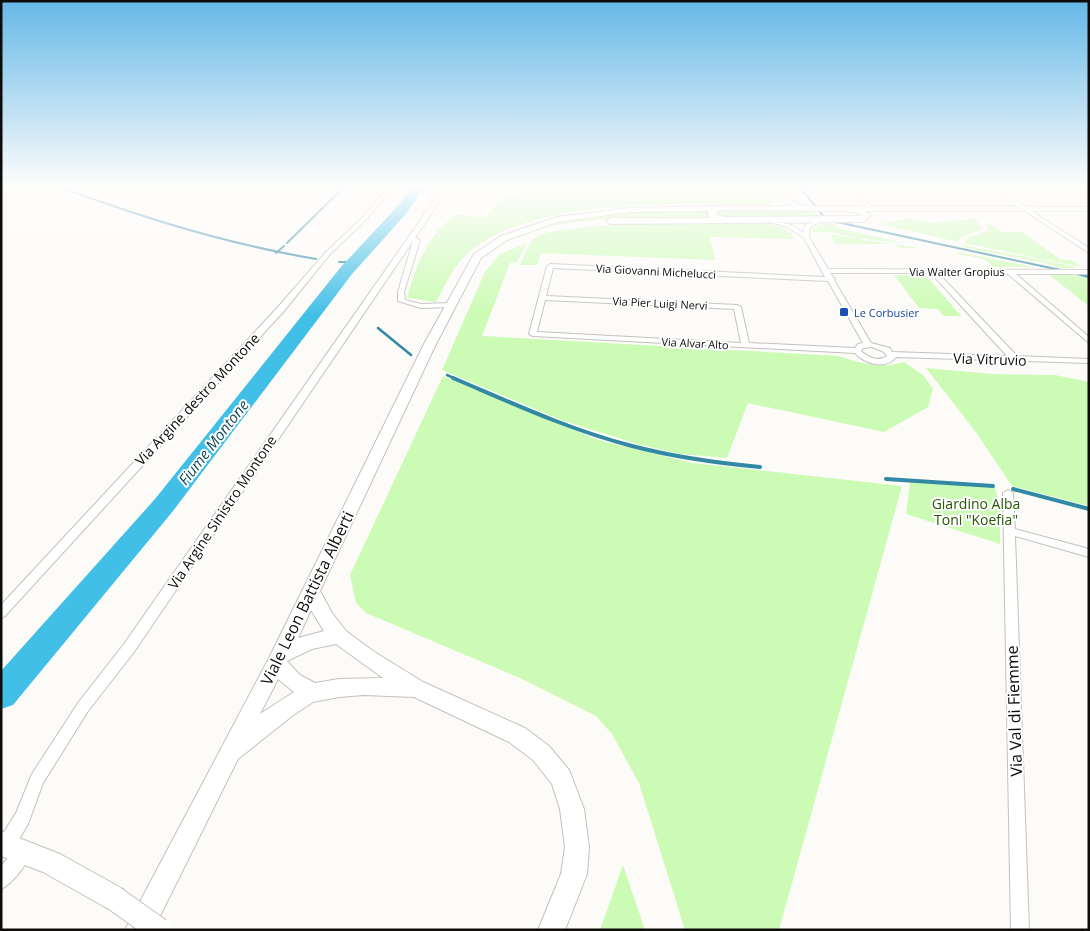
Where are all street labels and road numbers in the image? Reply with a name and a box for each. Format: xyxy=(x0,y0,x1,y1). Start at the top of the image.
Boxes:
street label: Via Giovanni Michelucci xyxy=(596,260,716,282)
street label: Via Walter Gropius xyxy=(909,264,1005,279)
street label: Via Pier Luigi Nervi xyxy=(612,293,708,313)
street label: Via Argine destro Montone xyxy=(131,329,264,469)
street label: Via Alvar Alto xyxy=(661,334,729,352)
street label: Via Vitruvio xyxy=(953,348,1027,370)
street label: Via Argine Sinistro Montone xyxy=(163,431,281,592)
street label: Viale Leon Battista Alberti xyxy=(255,507,359,689)
street label: Via Val di Fiemme xyxy=(1001,645,1027,777)

